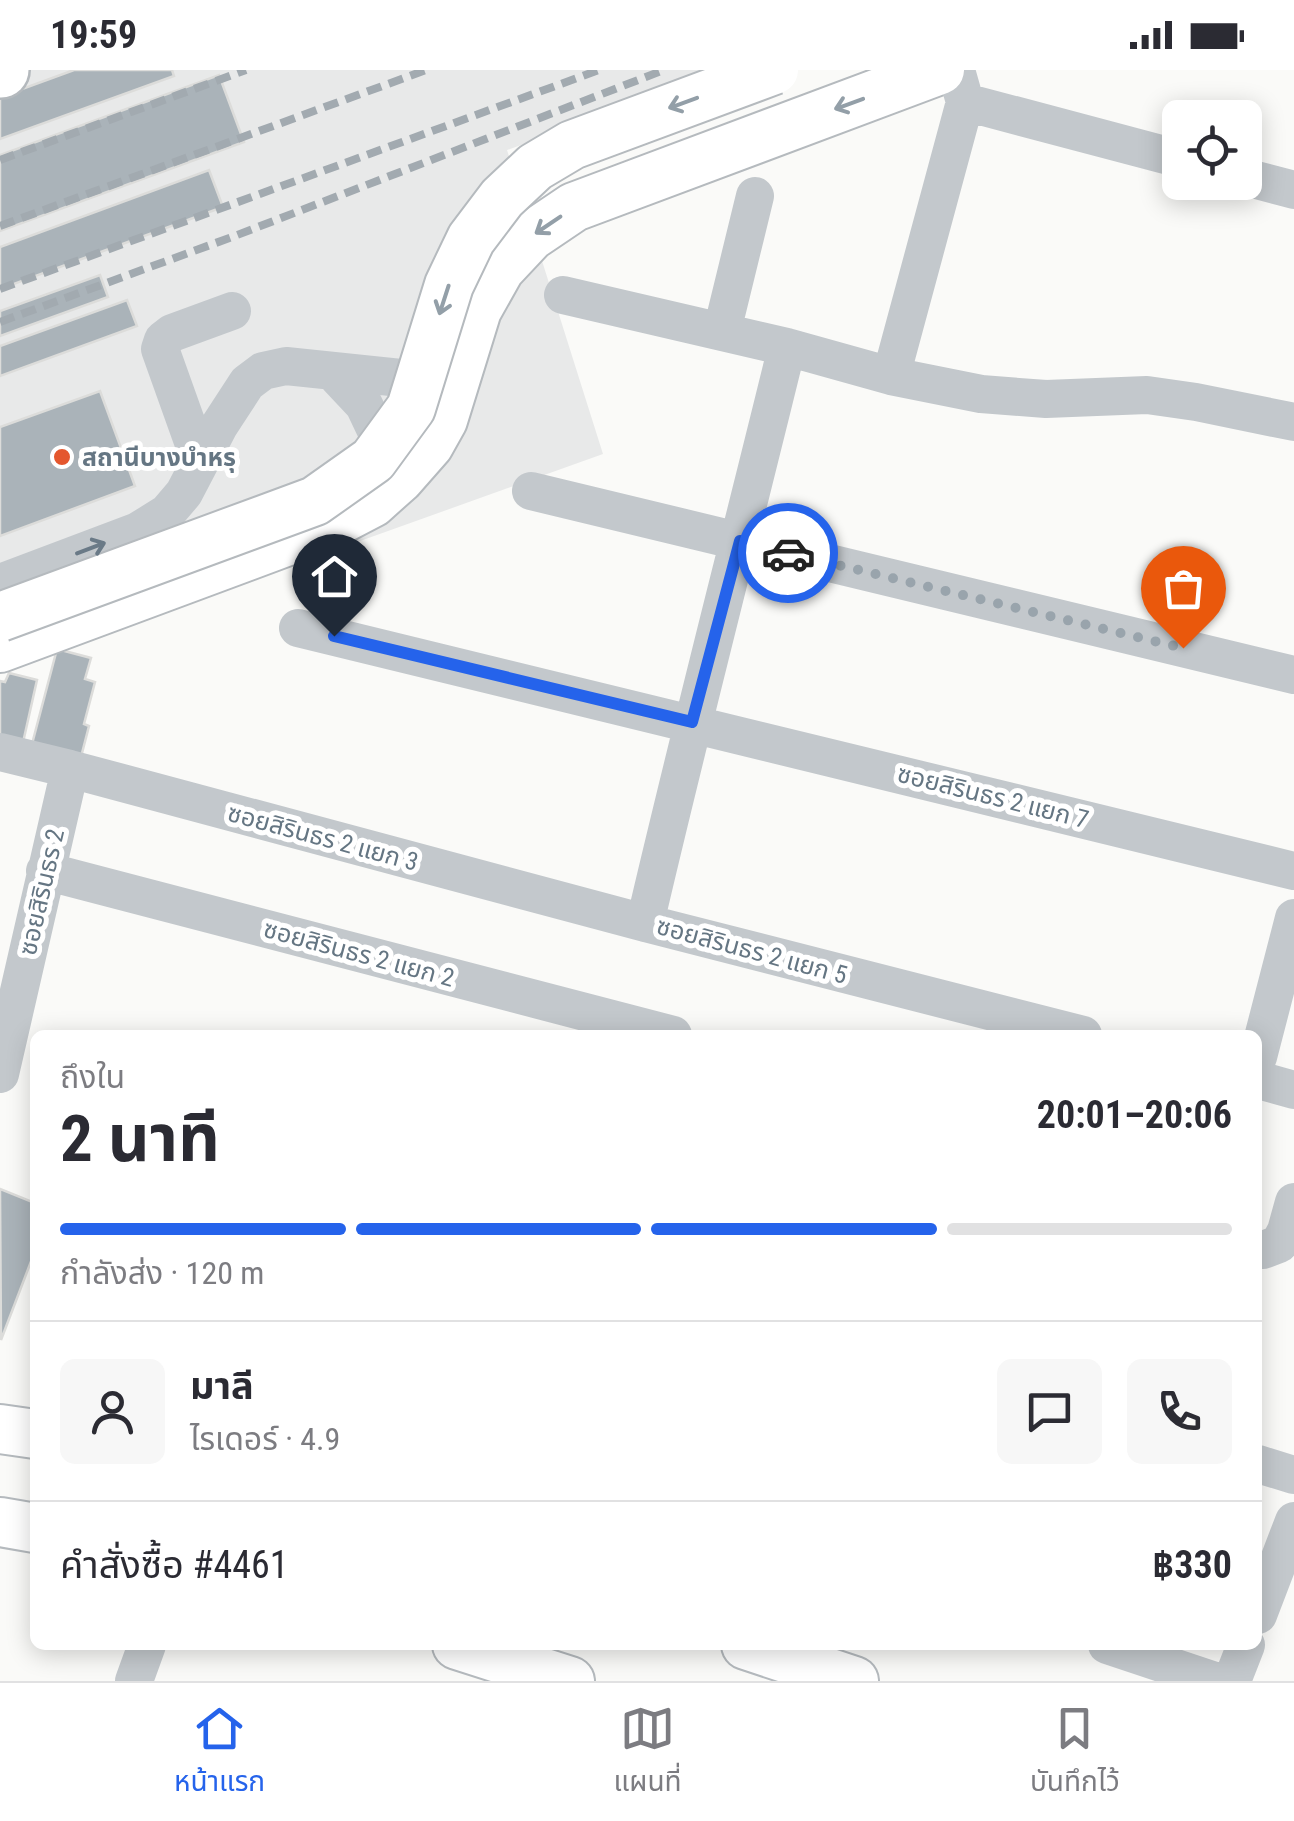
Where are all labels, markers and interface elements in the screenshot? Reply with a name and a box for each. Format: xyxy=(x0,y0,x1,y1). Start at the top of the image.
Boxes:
text: 19:59 xyxy=(50,13,137,57)
one-way arrow xyxy=(668,95,699,113)
one-way arrow xyxy=(834,96,865,114)
map controls xyxy=(1162,100,1262,200)
button: locate xyxy=(1162,100,1262,200)
one-way arrow xyxy=(534,214,562,235)
one-way arrow xyxy=(434,284,452,315)
place label: สถานีบางบำหรุ xyxy=(82,443,236,473)
marker: สถานีบางบำหรุ xyxy=(51,446,73,468)
courier xyxy=(738,503,838,603)
icon: car xyxy=(761,526,816,581)
pin xyxy=(292,534,377,637)
one-way arrow xyxy=(76,538,106,556)
pin xyxy=(1141,546,1226,649)
icon: home xyxy=(307,549,362,604)
icon: bag xyxy=(1156,561,1211,616)
street label: ซอยสิรินธร 2 แยก 7 xyxy=(894,759,1091,834)
street label: ซอยสิรินธร 2 แยก 3 xyxy=(224,798,421,877)
street label: ซอยสิรินธร 2 xyxy=(13,826,70,958)
street label: ซอยสิรินธร 2 แยก 5 xyxy=(653,911,850,990)
street label: ซอยสิรินธร 2 แยก 2 xyxy=(260,914,457,993)
text: ถึงใน xyxy=(60,1058,125,1096)
text: 20:01–20:06 xyxy=(1037,1093,1232,1137)
text: 2 นาที xyxy=(60,1101,220,1177)
text: กำลังส่ง · 120 m xyxy=(60,1254,264,1292)
button: person xyxy=(60,1359,165,1464)
button: chat xyxy=(997,1359,1102,1464)
button: phone xyxy=(1127,1359,1232,1464)
text: มาลี xyxy=(190,1364,254,1408)
text: ไรเดอร์ · 4.9 xyxy=(190,1420,340,1458)
text: คำสั่งซื้อ #4461 xyxy=(60,1543,288,1587)
text: ฿330 xyxy=(1152,1543,1232,1587)
tab: หน้าแรก xyxy=(174,1701,265,1804)
tab: แผนที่ xyxy=(613,1701,682,1804)
tab: บันทึกไว้ xyxy=(1030,1701,1120,1804)

